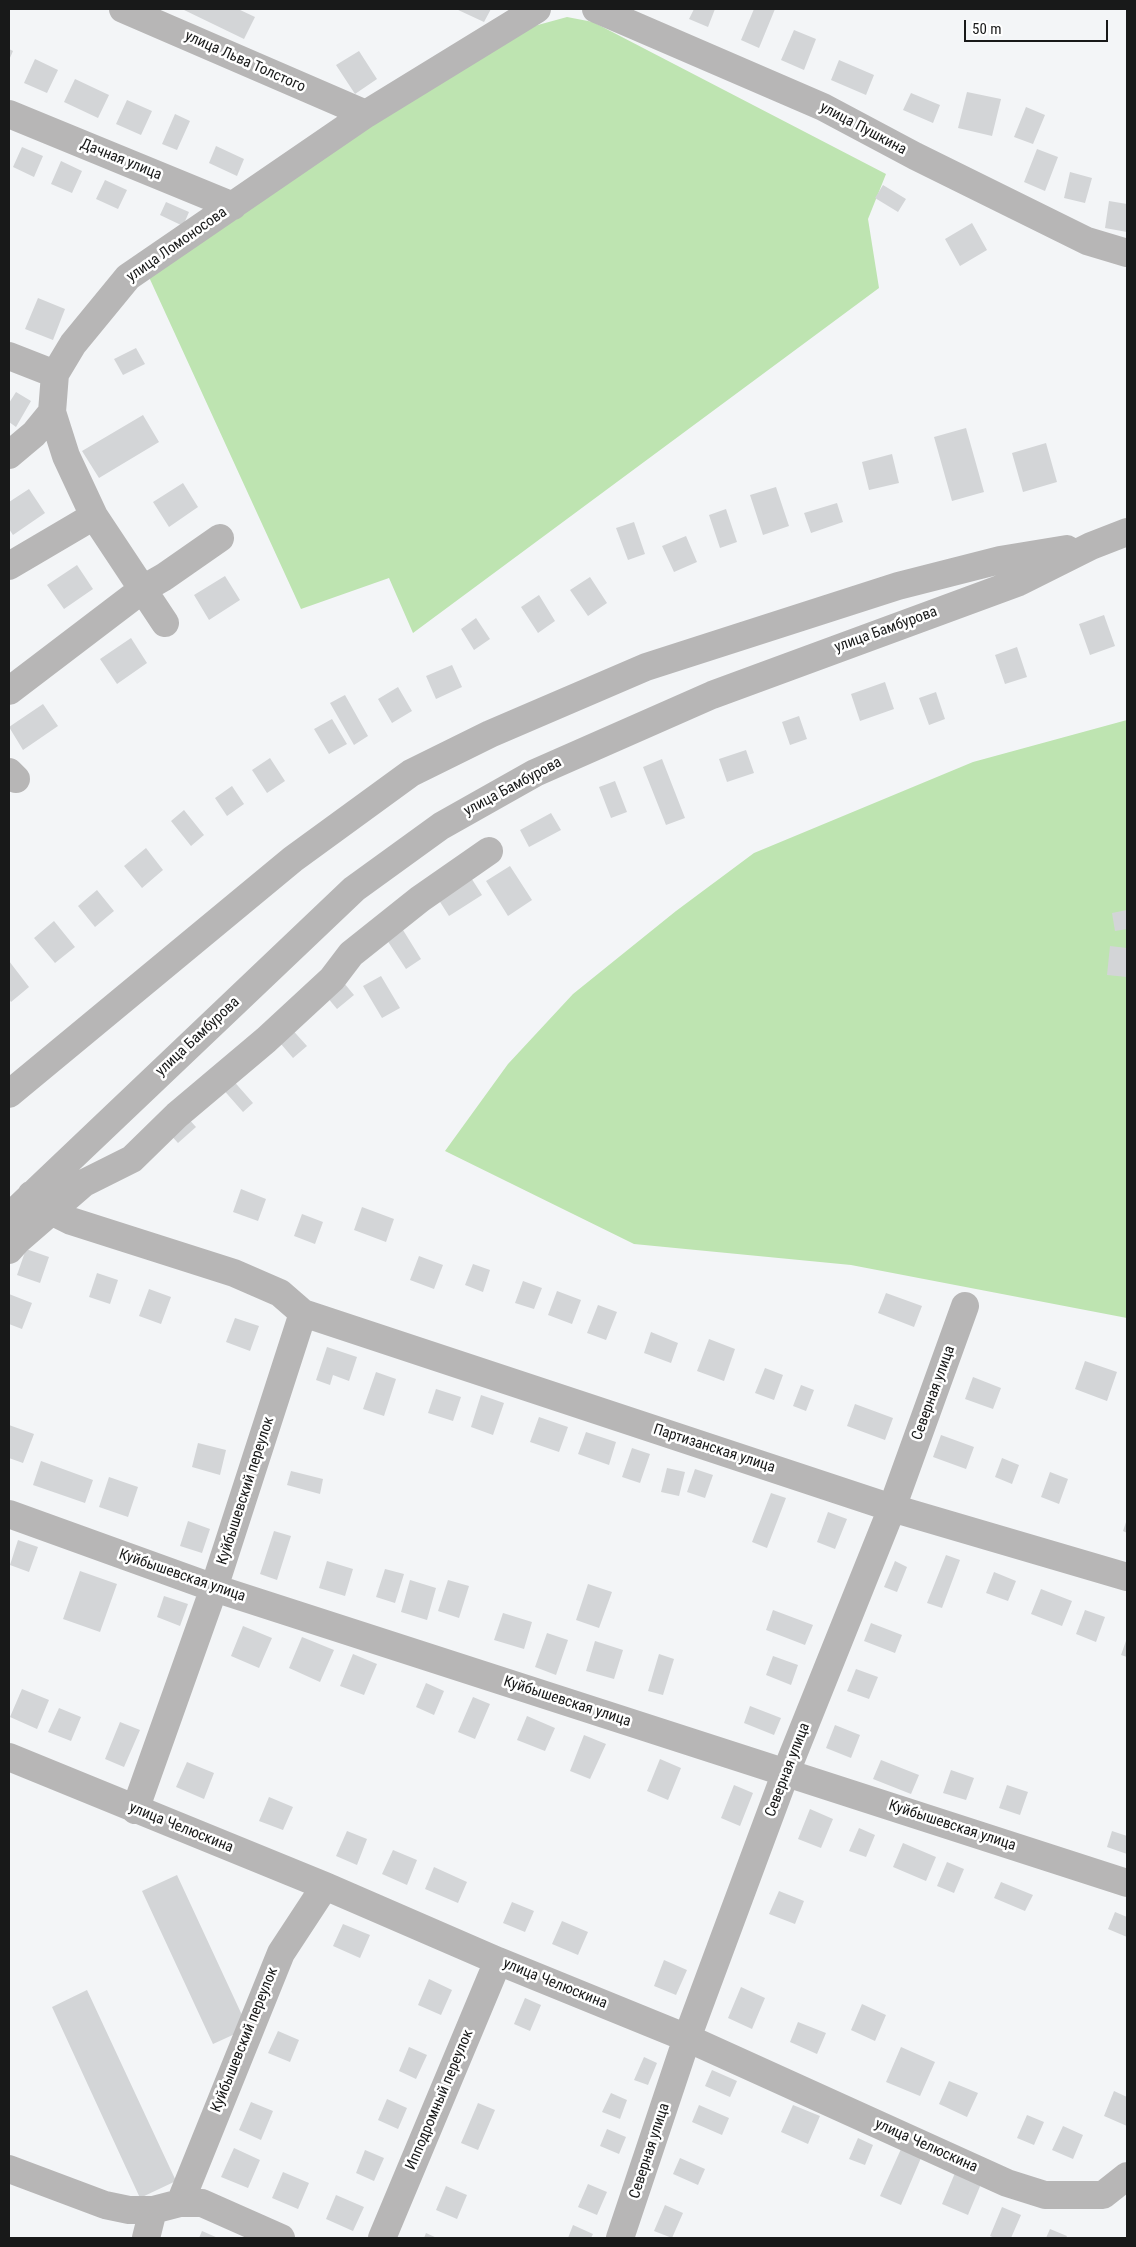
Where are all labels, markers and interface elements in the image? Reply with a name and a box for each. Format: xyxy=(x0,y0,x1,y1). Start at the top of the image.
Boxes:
scale bar xyxy=(966,10,1110,42)
text: 50 m xyxy=(972,20,1002,38)
street label: улица Льва Толстого xyxy=(182,27,308,97)
street label: улица Пушкина xyxy=(817,99,909,159)
street label: Дачная улица xyxy=(78,136,164,184)
street label: улица Ломоносова xyxy=(123,204,231,286)
street label: улица Бамбурова xyxy=(832,603,940,657)
street label: улица Бамбурова xyxy=(461,754,565,820)
street label: улица Бамбурова xyxy=(152,994,244,1080)
street label: Северная улица xyxy=(909,1343,959,1443)
street label: Куйбышевский переулок xyxy=(214,1415,278,1567)
street label: Партизанская улица xyxy=(651,1421,777,1477)
street label: Куйбышевская улица xyxy=(116,1546,248,1606)
street label: Куйбышевская улица xyxy=(501,1673,633,1731)
street label: Северная улица xyxy=(762,1720,814,1820)
street label: Куйбышевская улица xyxy=(886,1797,1018,1855)
street label: улица Челюскина xyxy=(126,1799,236,1857)
street label: улица Челюскина xyxy=(500,1955,610,2013)
street label: Куйбышевский переулок xyxy=(208,1965,282,2115)
street label: Ипподромный переулок xyxy=(402,2027,478,2173)
street label: Северная улица xyxy=(626,2101,674,2201)
street label: улица Челюскина xyxy=(872,2115,980,2177)

